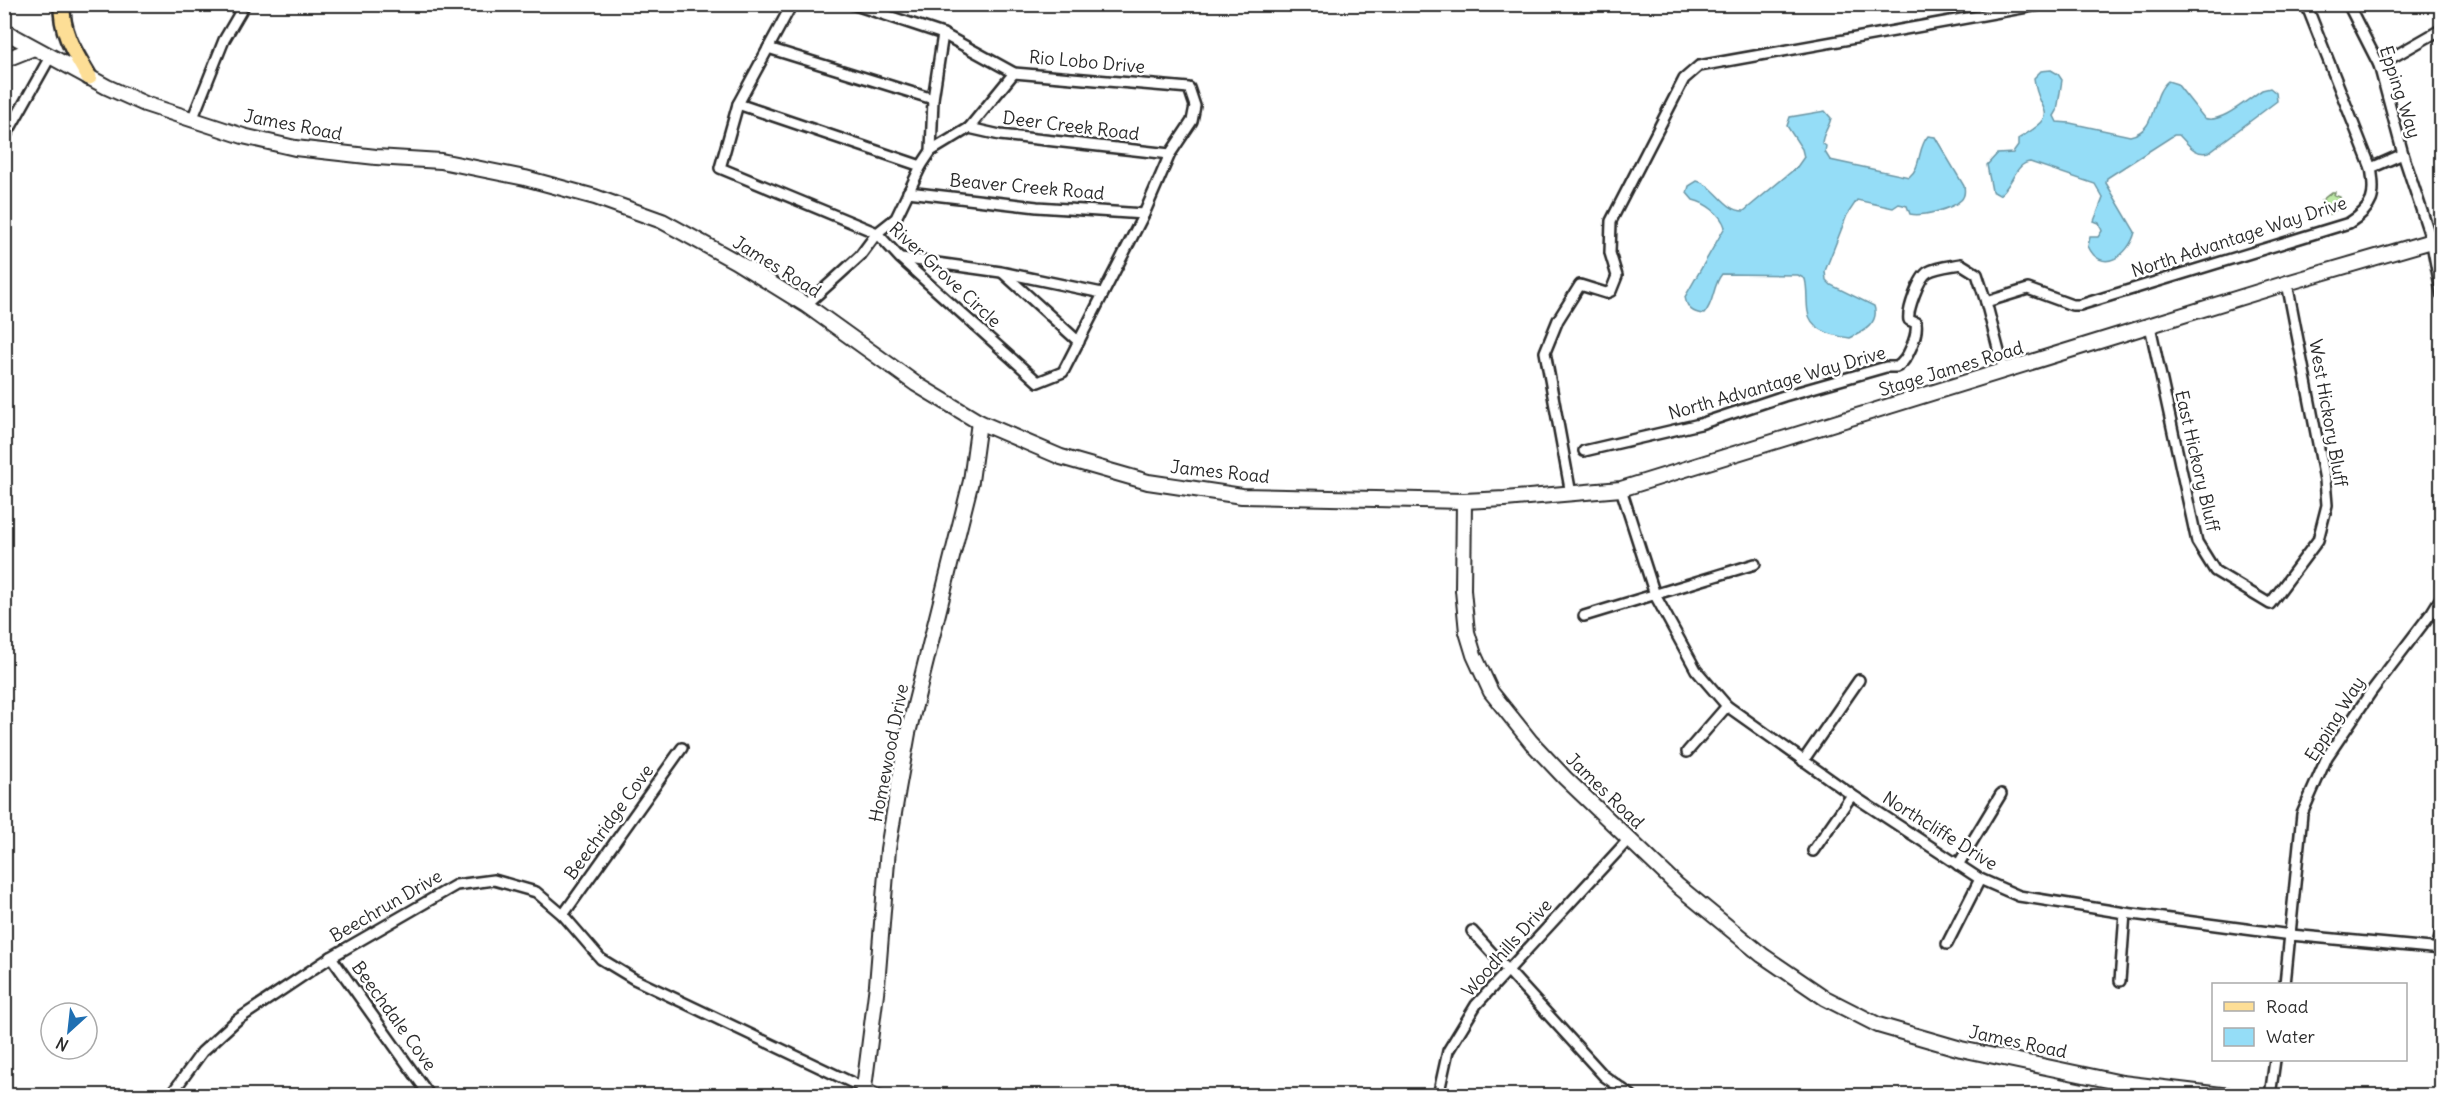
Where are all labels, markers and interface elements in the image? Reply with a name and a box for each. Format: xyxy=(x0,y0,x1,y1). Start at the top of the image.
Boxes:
street label: Epping Way xyxy=(2375,43,2426,141)
street label: Rio Lobo Drive xyxy=(1028,45,1146,78)
street label: James Road xyxy=(242,104,345,145)
street label: Deer Creek Road xyxy=(1001,106,1141,145)
street label: Beaver Creek Road xyxy=(949,168,1106,205)
street label: North Advantage Way Drive xyxy=(2128,191,2349,282)
street label: River Grove Circle xyxy=(885,217,1006,332)
street label: James Road xyxy=(729,230,826,303)
street label: Stage James Road xyxy=(1876,336,2026,401)
street label: West Hickory Bluff xyxy=(2304,337,2353,489)
street label: North Advantage Way Drive xyxy=(1665,340,1888,425)
street label: East Hickory Bluff xyxy=(2170,388,2225,535)
street label: James Road xyxy=(1169,455,1271,488)
street label: Epping Way xyxy=(2299,672,2370,766)
street label: Homewood Drive xyxy=(864,682,913,824)
street label: James Road xyxy=(1562,748,1649,834)
street label: Beechridge Cove xyxy=(559,760,658,884)
street label: Northcliffe Drive xyxy=(1878,786,2002,875)
street label: Beechrun Drive xyxy=(325,864,446,947)
street label: Woodhills Drive xyxy=(1457,894,1557,1001)
street label: Beechdale Cove xyxy=(347,956,442,1075)
legend xyxy=(2212,983,2407,1061)
text: Road xyxy=(2266,995,2309,1018)
north arrow xyxy=(39,1001,99,1061)
street label: James Road xyxy=(1967,1020,2070,1063)
text: Water xyxy=(2266,1025,2316,1048)
text: N xyxy=(53,1033,72,1056)

